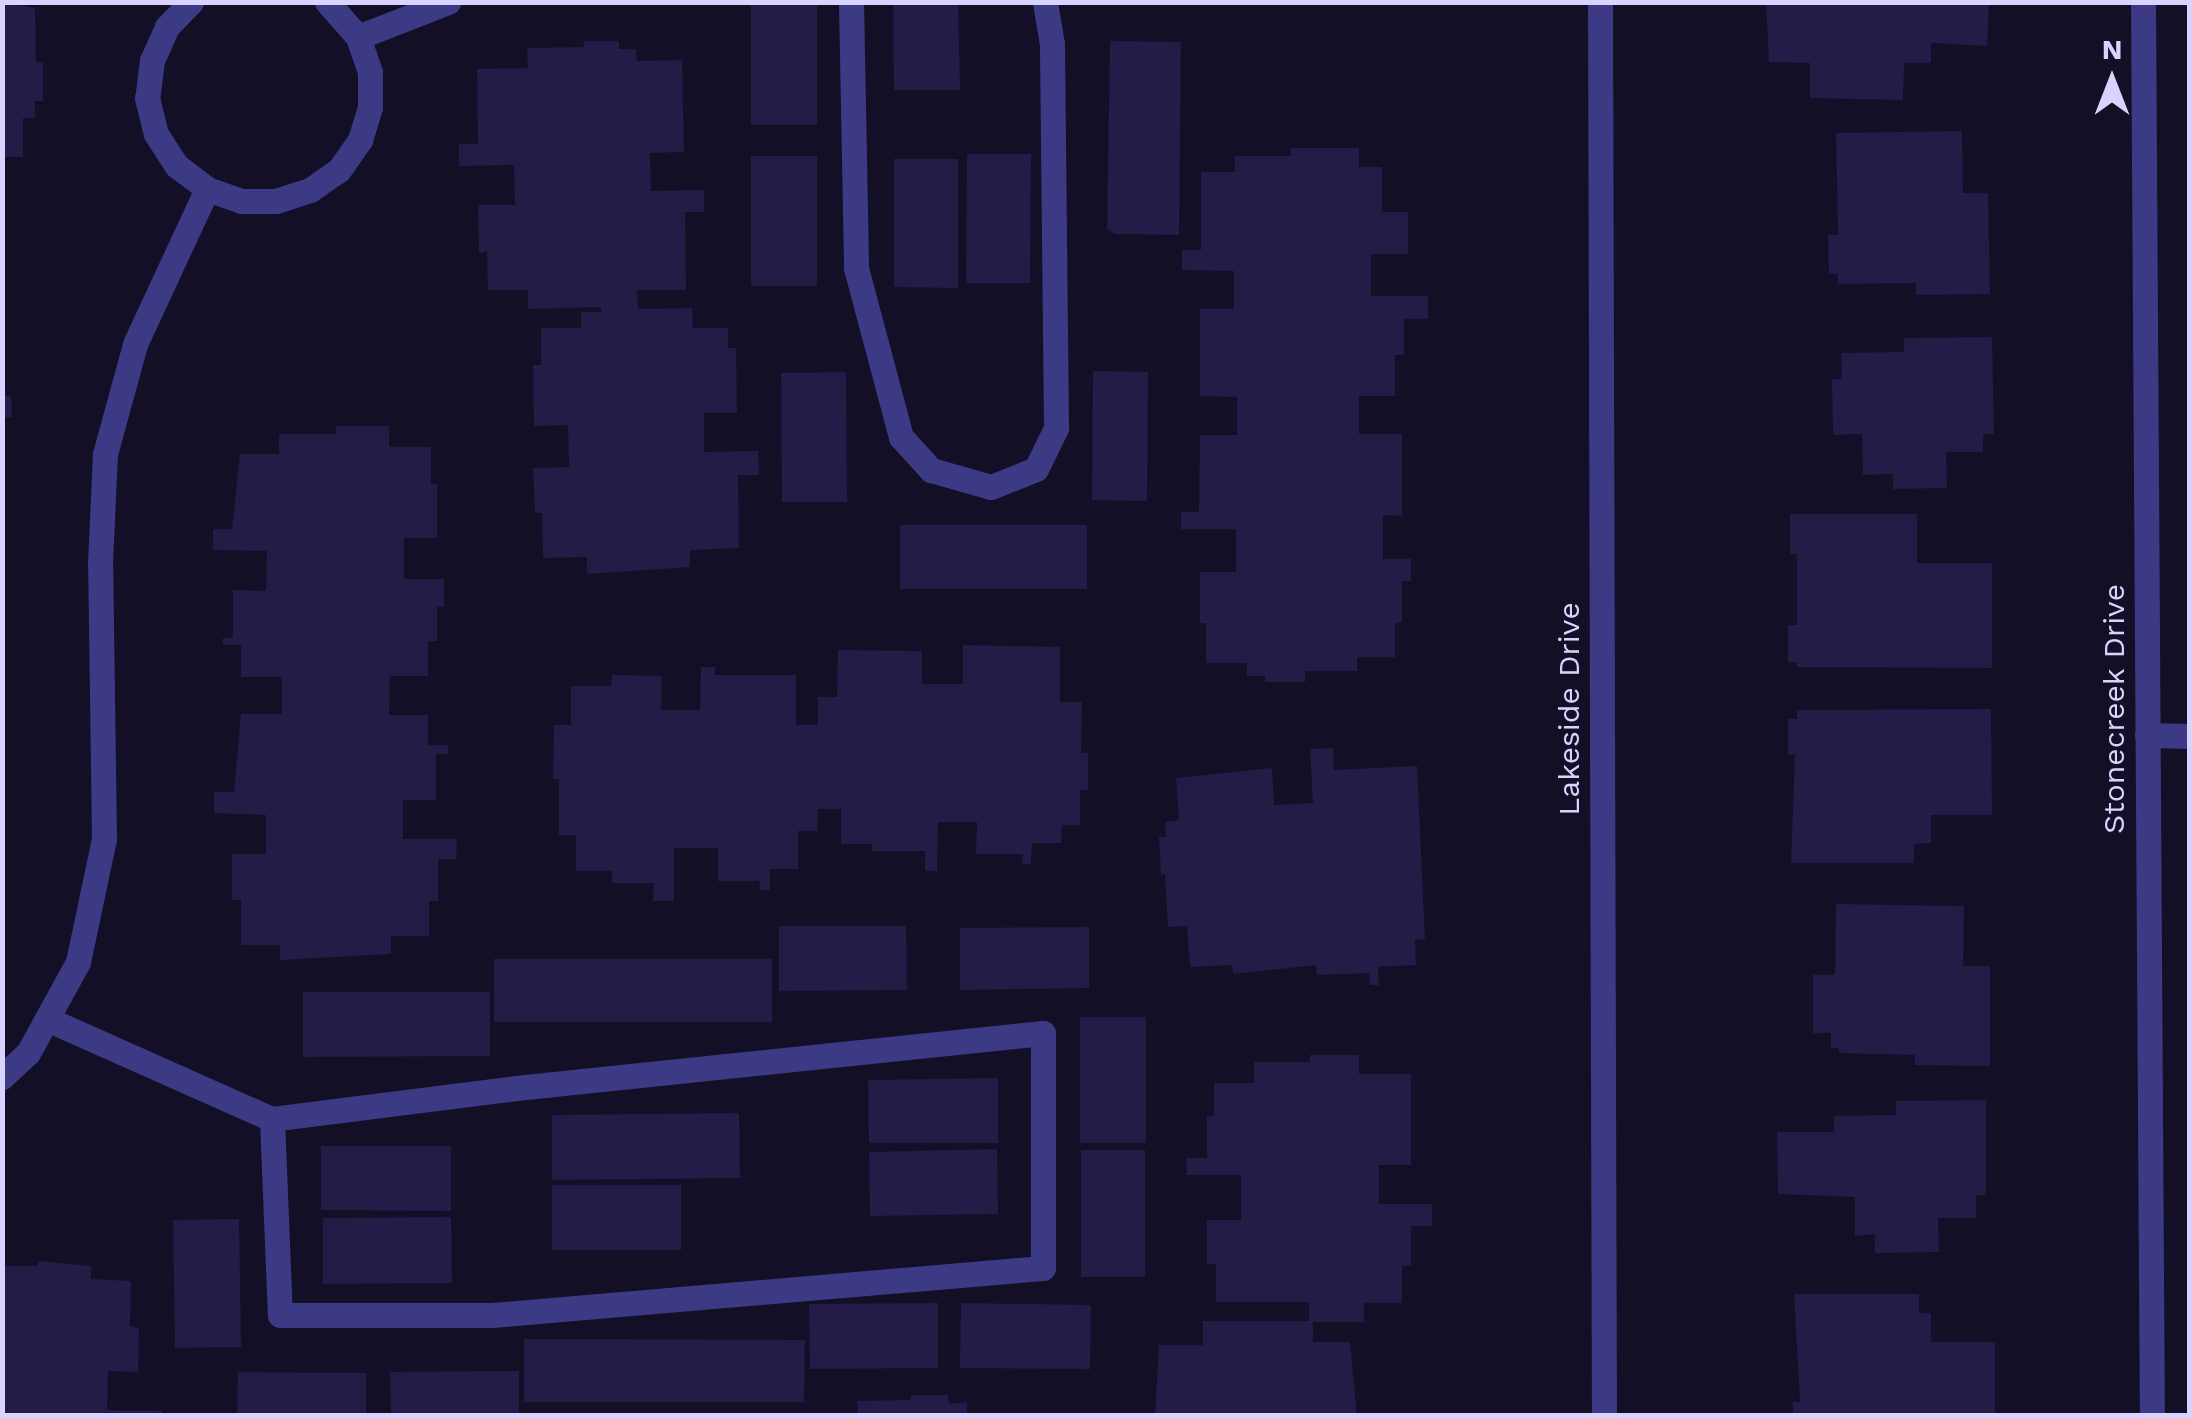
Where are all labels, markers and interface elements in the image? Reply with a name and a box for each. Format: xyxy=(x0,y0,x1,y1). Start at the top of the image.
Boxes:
north arrow xyxy=(2062,30,2162,130)
text: N xyxy=(2102,33,2122,66)
street label: Stonecreek Drive xyxy=(2096,584,2132,834)
street label: Lakeside Drive xyxy=(1551,602,1587,816)

